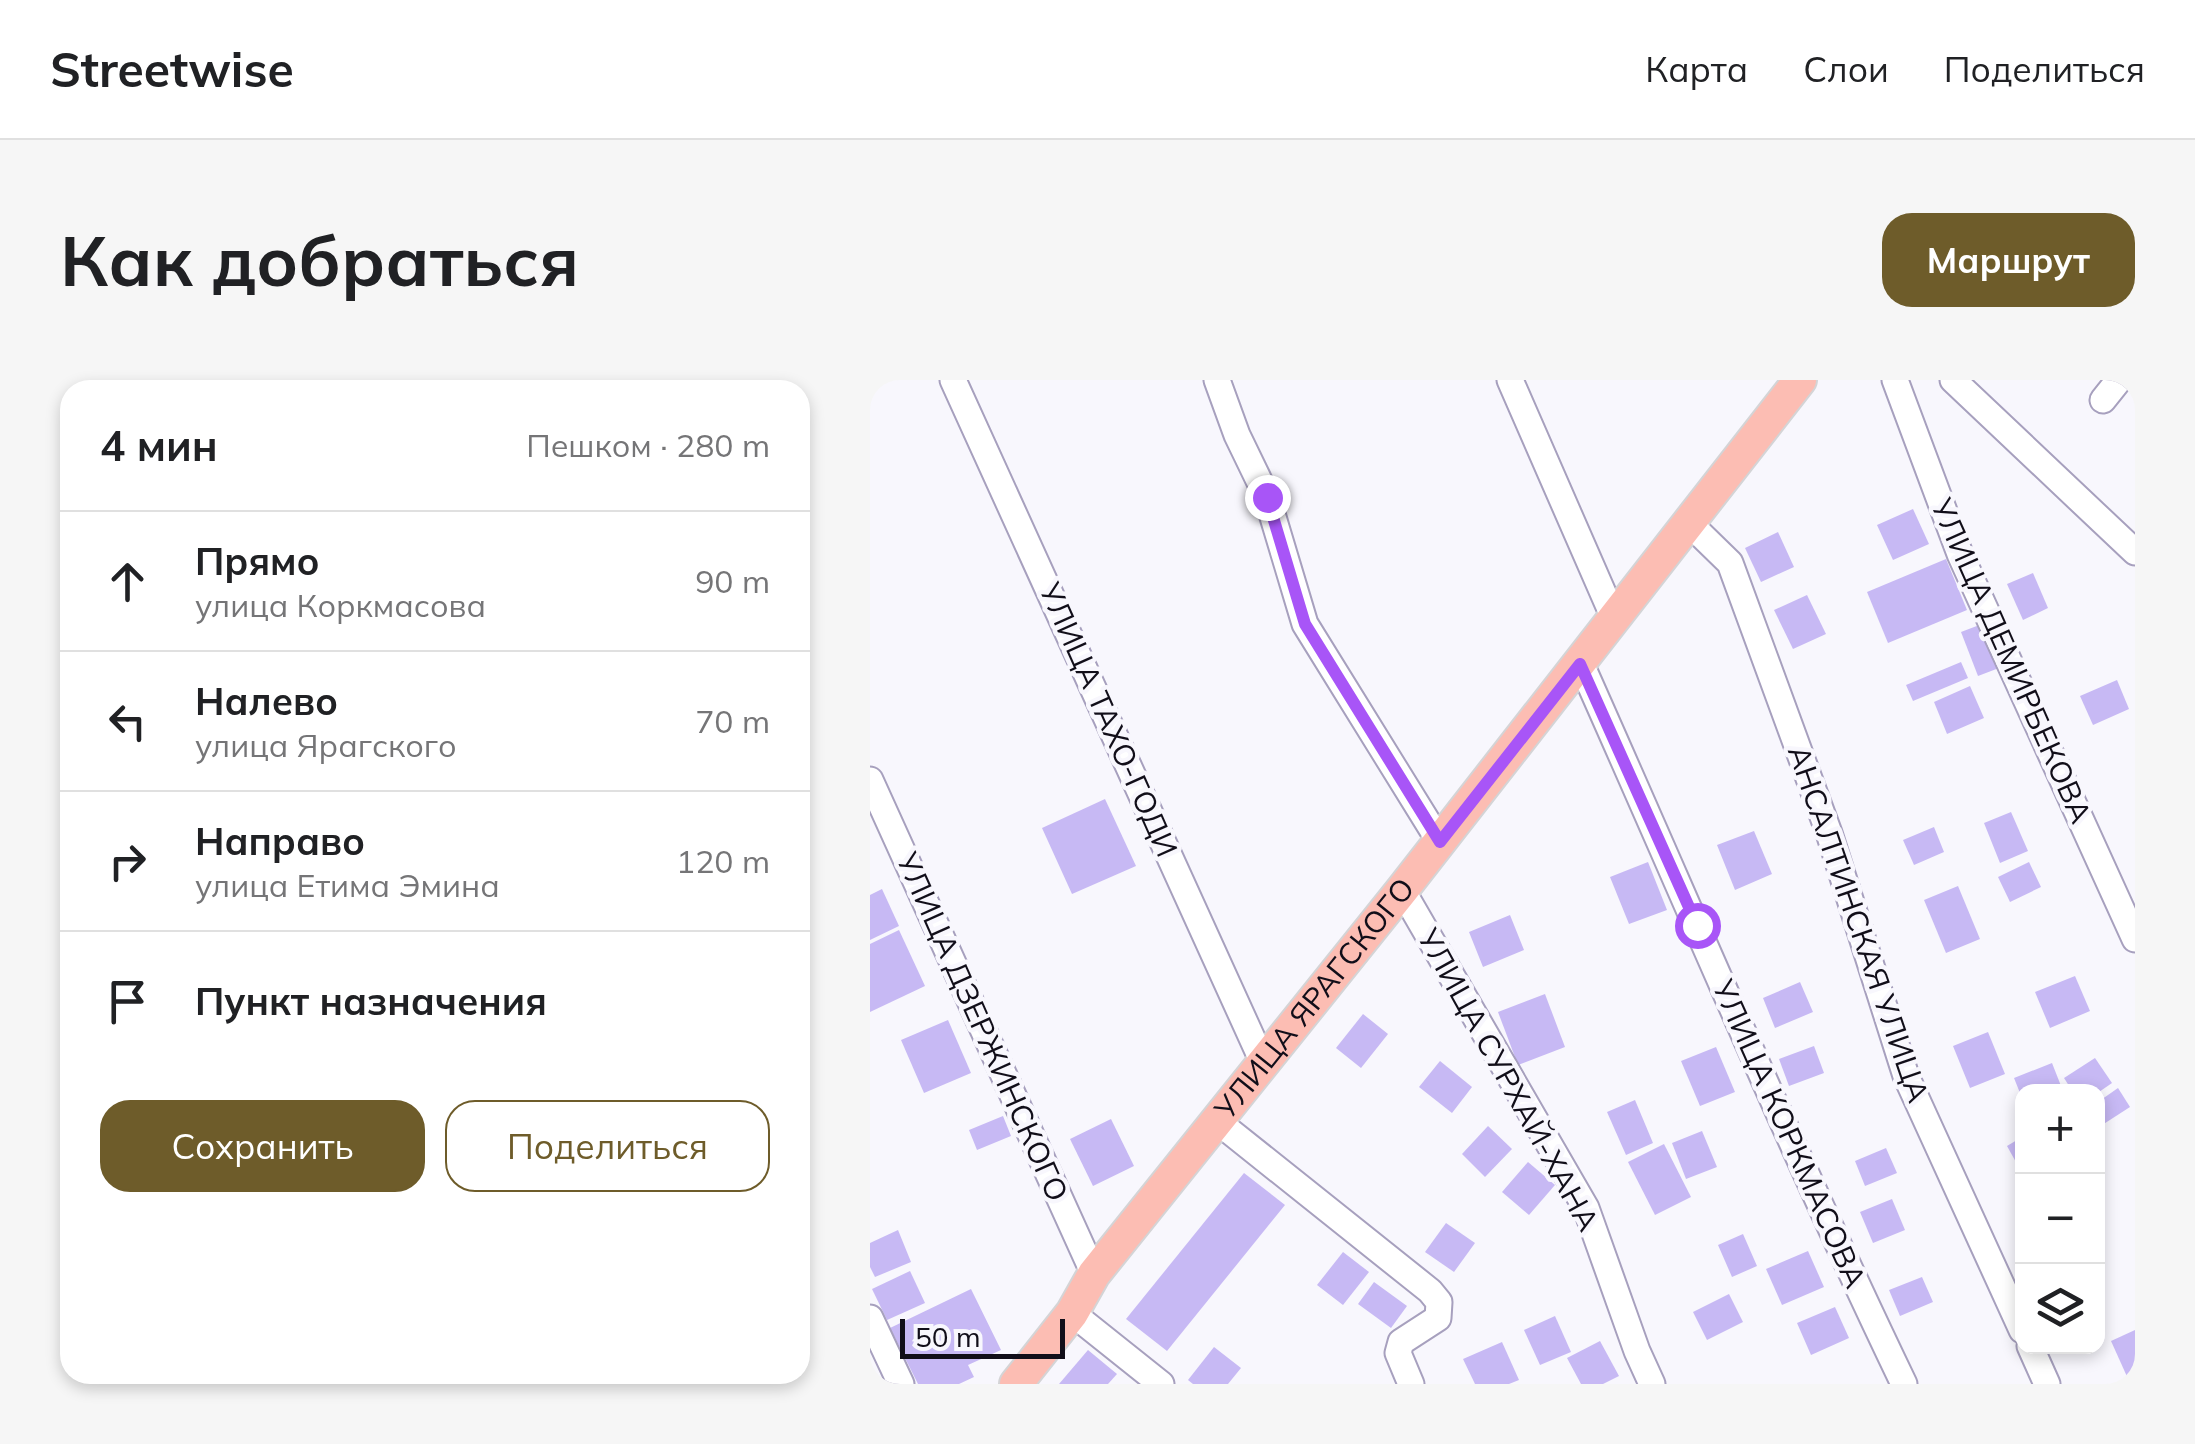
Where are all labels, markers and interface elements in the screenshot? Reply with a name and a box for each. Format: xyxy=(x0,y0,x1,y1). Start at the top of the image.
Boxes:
text: Streetwise xyxy=(50,39,294,99)
text: Карта xyxy=(1645,47,1748,91)
text: Слои xyxy=(1803,47,1889,91)
text: Поделиться xyxy=(1944,47,2145,91)
button: Маршрут xyxy=(1882,213,2135,307)
text: Как добраться xyxy=(60,216,579,304)
text: 4 мин xyxy=(100,419,218,472)
text: Пешком · 280 m xyxy=(526,425,770,465)
route end xyxy=(1245,475,1291,521)
street label: УЛИЦА ДЕМИРБЕКОВА xyxy=(1923,491,2101,829)
text: Прямо xyxy=(195,537,320,585)
icon: ahead xyxy=(100,554,155,609)
text: 90 m xyxy=(695,561,770,601)
street label: УЛИЦА ТАХО-ГОДИ xyxy=(1031,576,1186,863)
text: улица Коркмасова xyxy=(195,585,486,625)
text: Налево xyxy=(195,677,338,725)
icon: left xyxy=(100,694,155,749)
text: 70 m xyxy=(695,701,770,741)
text: улица Ярагского xyxy=(195,725,457,765)
street label: АНСАЛТИНСКАЯ УЛИЦА xyxy=(1780,740,1938,1107)
text: Направо xyxy=(195,817,365,865)
icon: right xyxy=(100,834,155,889)
text: 120 m xyxy=(676,841,770,881)
street label: УЛИЦА ДЗЕРЖИНСКОГО xyxy=(888,845,1077,1207)
text: улица Етима Эмина xyxy=(195,865,500,905)
street label: УЛИЦА ЯРАГСКОГО xyxy=(1205,870,1422,1127)
route start xyxy=(1675,903,1721,949)
street label: УЛИЦА СУРХАЙ-ХАНА xyxy=(1409,921,1608,1237)
street label: УЛИЦА КОРКМАСОВА xyxy=(1704,973,1875,1294)
icon: arrive xyxy=(100,974,155,1029)
text: Пункт назначения xyxy=(195,977,547,1025)
map controls xyxy=(2015,1084,2105,1354)
button: + xyxy=(2015,1084,2105,1174)
button: Сохранить xyxy=(100,1100,425,1192)
button: Поделиться xyxy=(445,1100,770,1192)
button: − xyxy=(2015,1174,2105,1264)
button: layers xyxy=(2015,1264,2105,1354)
scale bar xyxy=(900,1314,1065,1358)
text: 50 m xyxy=(915,1319,981,1354)

